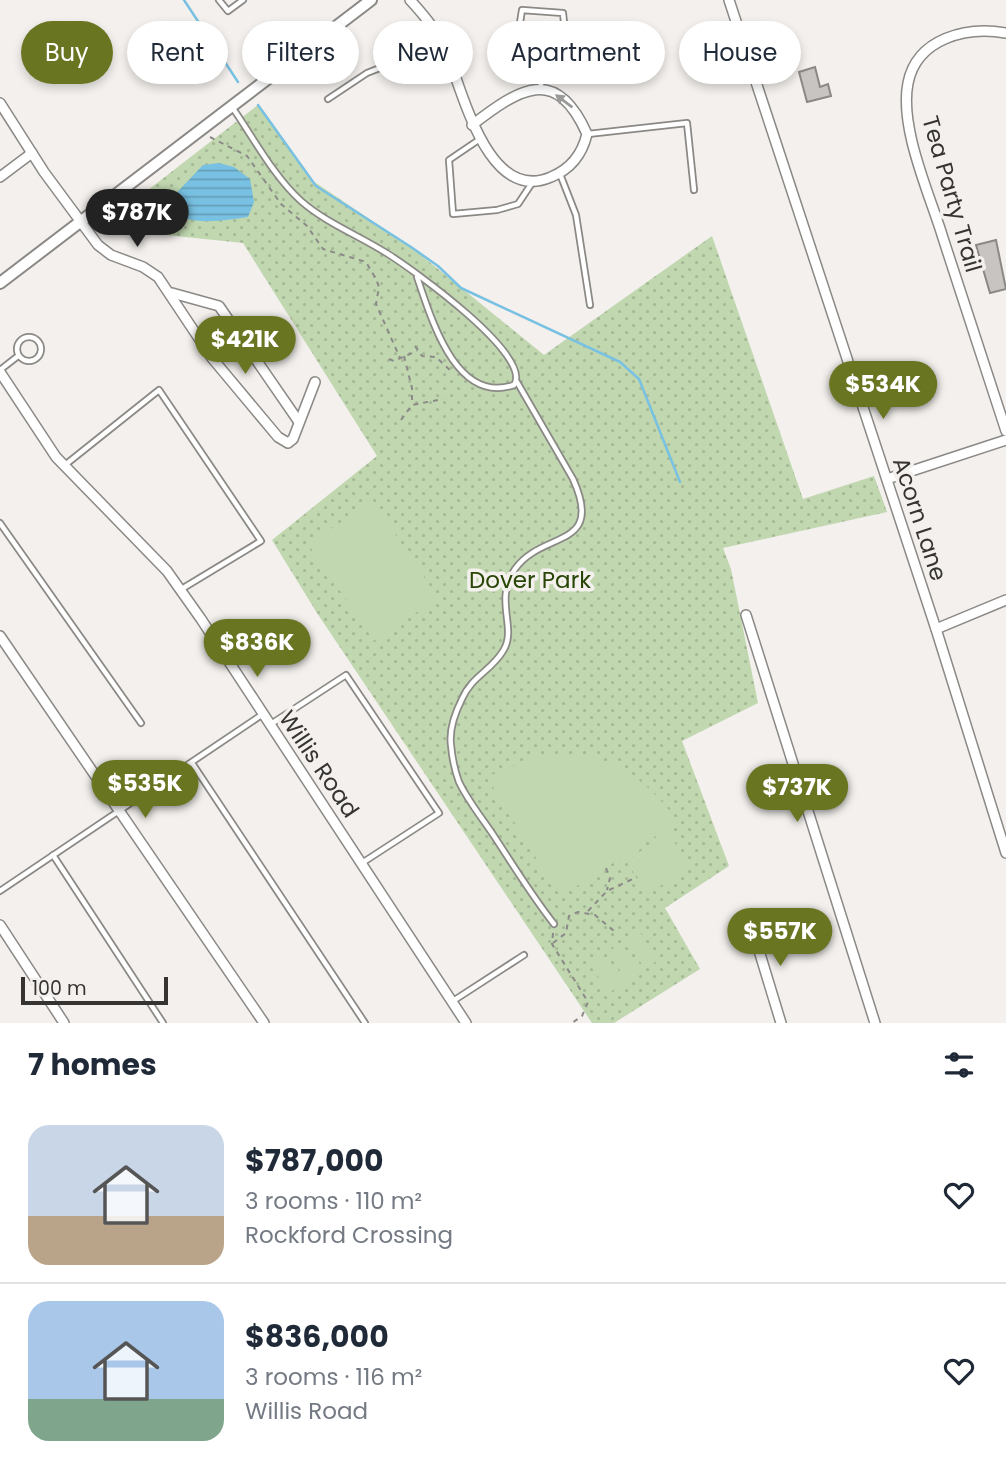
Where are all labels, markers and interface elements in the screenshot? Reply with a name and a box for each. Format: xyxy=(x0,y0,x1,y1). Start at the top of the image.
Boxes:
chip: Buy xyxy=(21,21,113,84)
chip: Rent xyxy=(127,21,228,84)
chip: Filters xyxy=(242,21,359,84)
chip: New xyxy=(373,21,473,84)
chip: Apartment xyxy=(487,21,665,84)
chip: House xyxy=(679,21,801,84)
one-way arrow xyxy=(555,94,574,108)
street label: Tea Party Trail xyxy=(914,112,990,276)
pin: $787K xyxy=(88,190,186,249)
text: $787K xyxy=(102,196,172,228)
pin: $421K xyxy=(196,316,294,376)
text: $421K xyxy=(211,323,279,355)
pin: $534K xyxy=(834,362,932,421)
text: $534K xyxy=(845,368,921,400)
street label: Acorn Lane xyxy=(885,453,955,585)
park label: Dover Park xyxy=(469,564,591,596)
pin: $836K xyxy=(208,620,306,679)
text: $836K xyxy=(220,626,294,658)
street label: Willis Road xyxy=(271,704,367,824)
pin: $535K xyxy=(96,760,194,820)
pin: $737K xyxy=(748,764,846,824)
text: $535K xyxy=(108,767,182,799)
text: $737K xyxy=(762,771,832,803)
pin: $557K xyxy=(731,908,829,968)
text: $557K xyxy=(743,915,817,947)
scale bar xyxy=(21,974,168,1006)
text: 100 m xyxy=(32,975,87,1002)
text: 7 homes xyxy=(28,1043,157,1086)
icon: filters xyxy=(940,1046,978,1084)
text: $787,000 xyxy=(245,1139,384,1182)
icon: home xyxy=(84,1153,168,1237)
icon: heart xyxy=(940,1176,978,1214)
text: 3 rooms · 110 m² xyxy=(245,1185,422,1217)
text: Rockford Crossing xyxy=(245,1219,453,1251)
text: $836,000 xyxy=(245,1315,389,1358)
icon: home xyxy=(84,1329,168,1413)
icon: heart xyxy=(940,1352,978,1390)
text: 3 rooms · 116 m² xyxy=(245,1361,422,1393)
text: Willis Road xyxy=(245,1395,368,1427)

